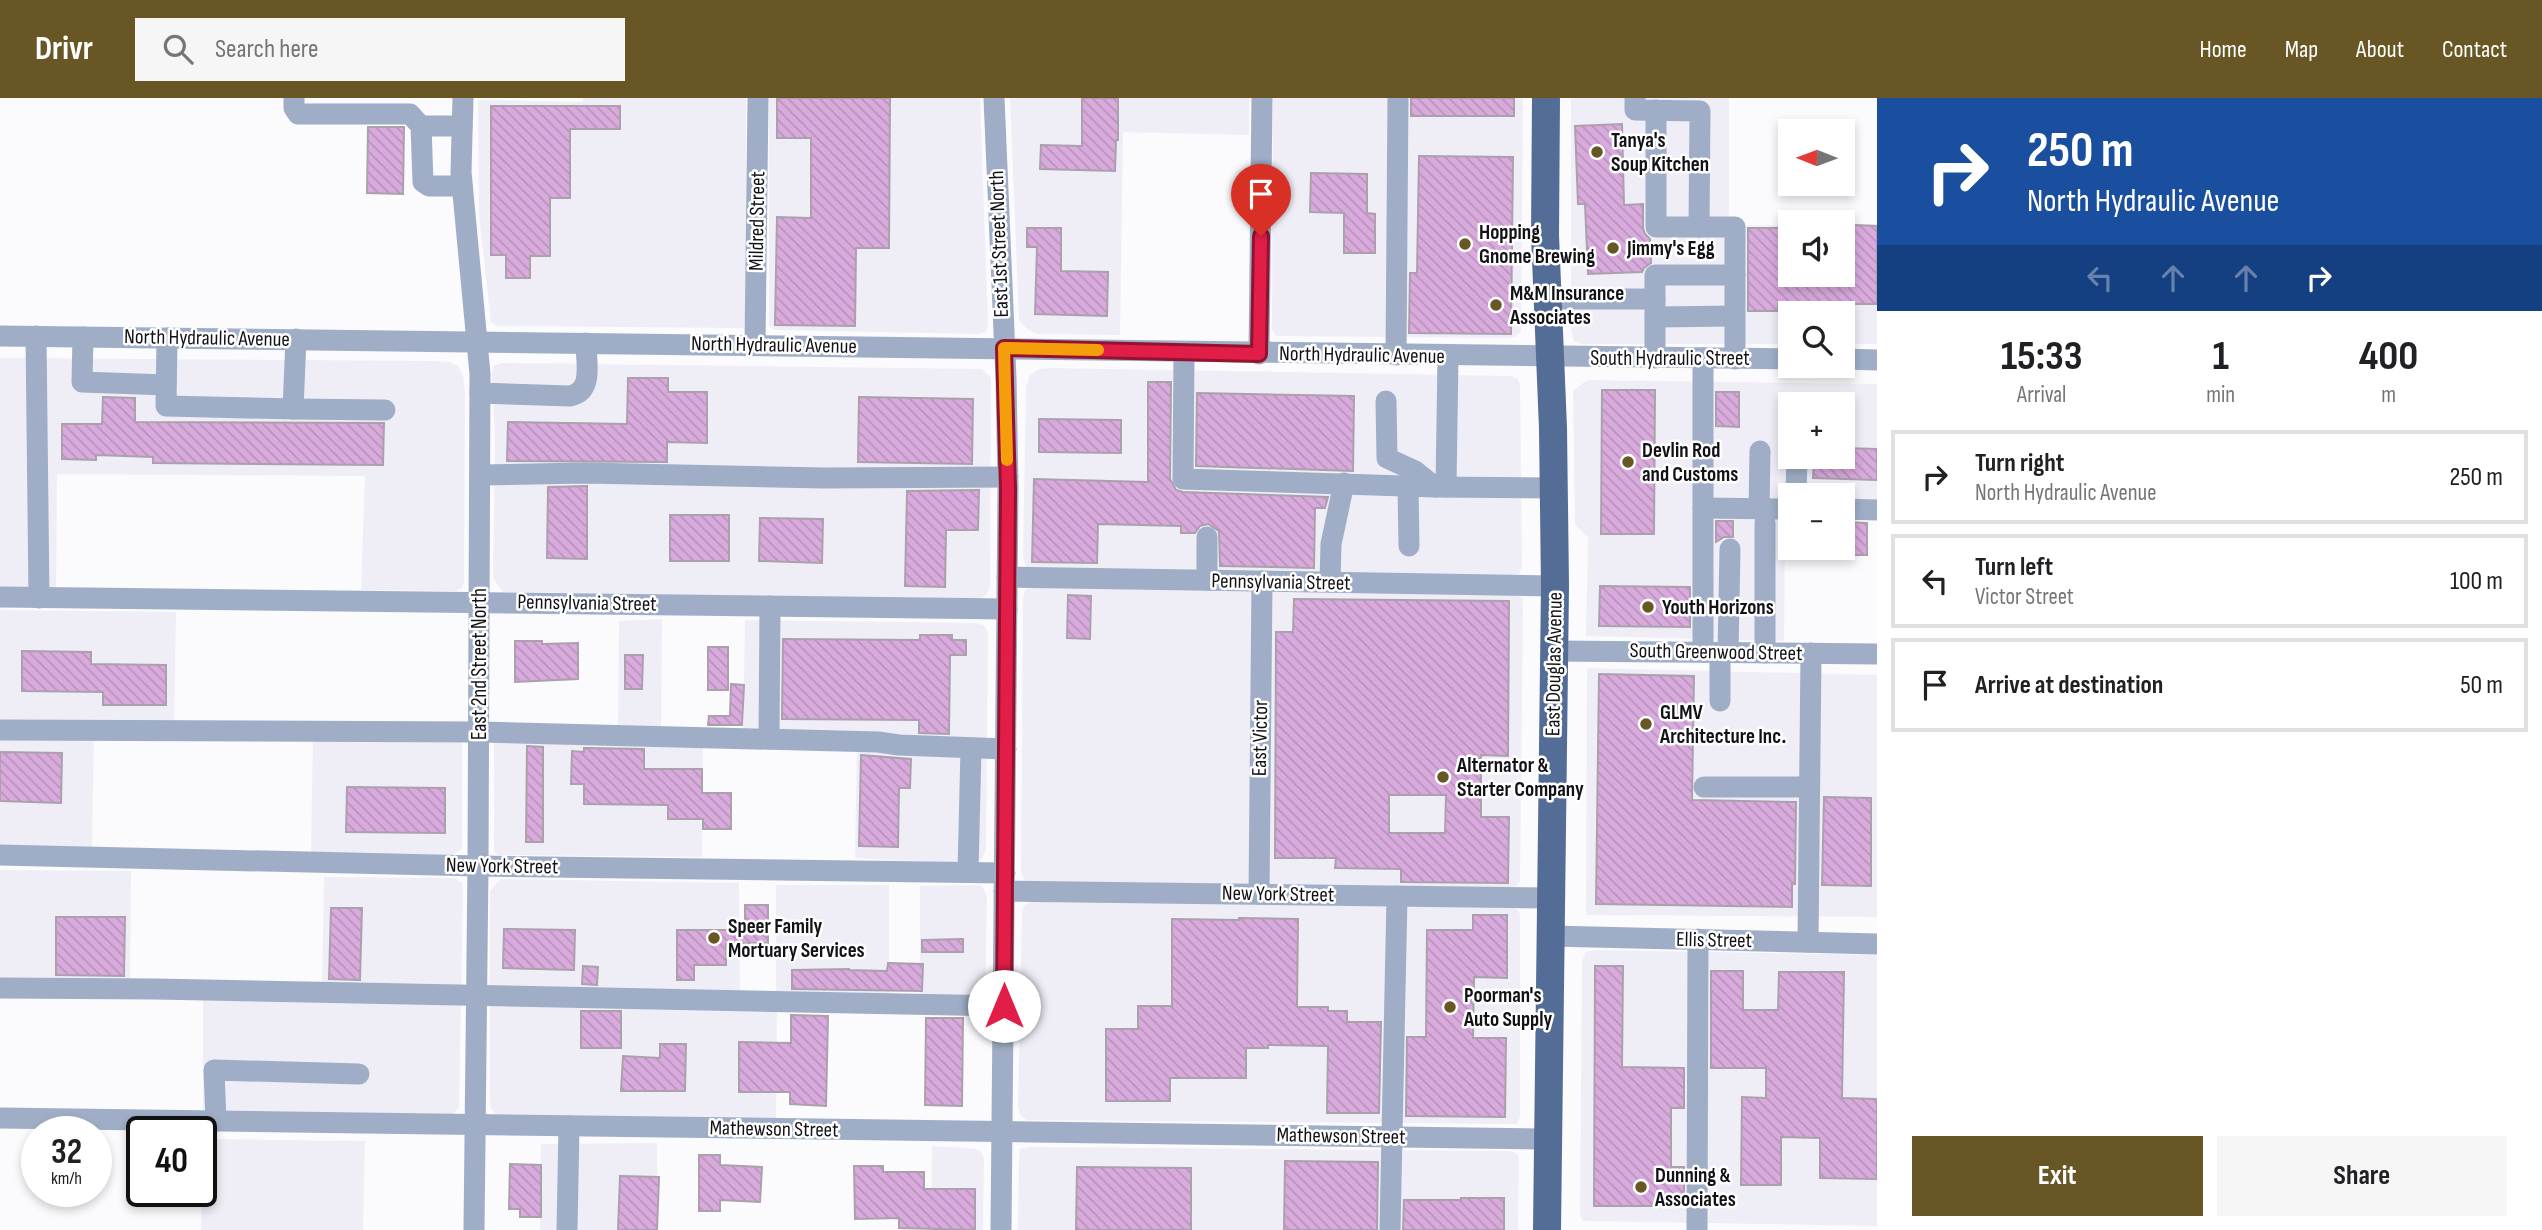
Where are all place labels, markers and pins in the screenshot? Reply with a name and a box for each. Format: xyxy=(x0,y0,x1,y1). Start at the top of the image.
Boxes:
place label: Tanya's Soup Kitchen xyxy=(1611,128,1709,177)
marker: Tanya's Soup Kitchen xyxy=(1589,144,1605,160)
pin xyxy=(1231,164,1291,236)
place label: Hopping Gnome Brewing xyxy=(1479,220,1595,269)
marker: Hopping Gnome Brewing xyxy=(1457,236,1473,252)
place label: Jimmy's Egg xyxy=(1626,236,1715,261)
marker: Jimmy's Egg xyxy=(1605,240,1621,256)
place label: M&M Insurance Associates xyxy=(1509,281,1624,330)
marker: M&M Insurance Associates xyxy=(1488,297,1504,313)
place label: Devlin Rod and Customs xyxy=(1642,438,1738,487)
marker: Devlin Rod and Customs xyxy=(1620,454,1636,470)
place label: Youth Horizons xyxy=(1662,595,1774,620)
marker: Youth Horizons xyxy=(1640,599,1656,615)
place label: GLMV Architecture Inc. xyxy=(1659,700,1786,749)
marker: GLMV Architecture Inc. xyxy=(1638,716,1654,732)
place label: Alternator & Starter Company xyxy=(1456,753,1584,802)
marker: Alternator & Starter Company xyxy=(1435,769,1451,785)
place label: Speer Family Mortuary Services xyxy=(728,914,865,963)
marker: Speer Family Mortuary Services xyxy=(706,930,722,946)
place label: Poorman's Auto Supply xyxy=(1463,983,1552,1032)
marker: Poorman's Auto Supply xyxy=(1442,999,1458,1015)
place label: Dunning & Associates xyxy=(1654,1163,1736,1212)
marker: Dunning & Associates xyxy=(1633,1179,1649,1195)

